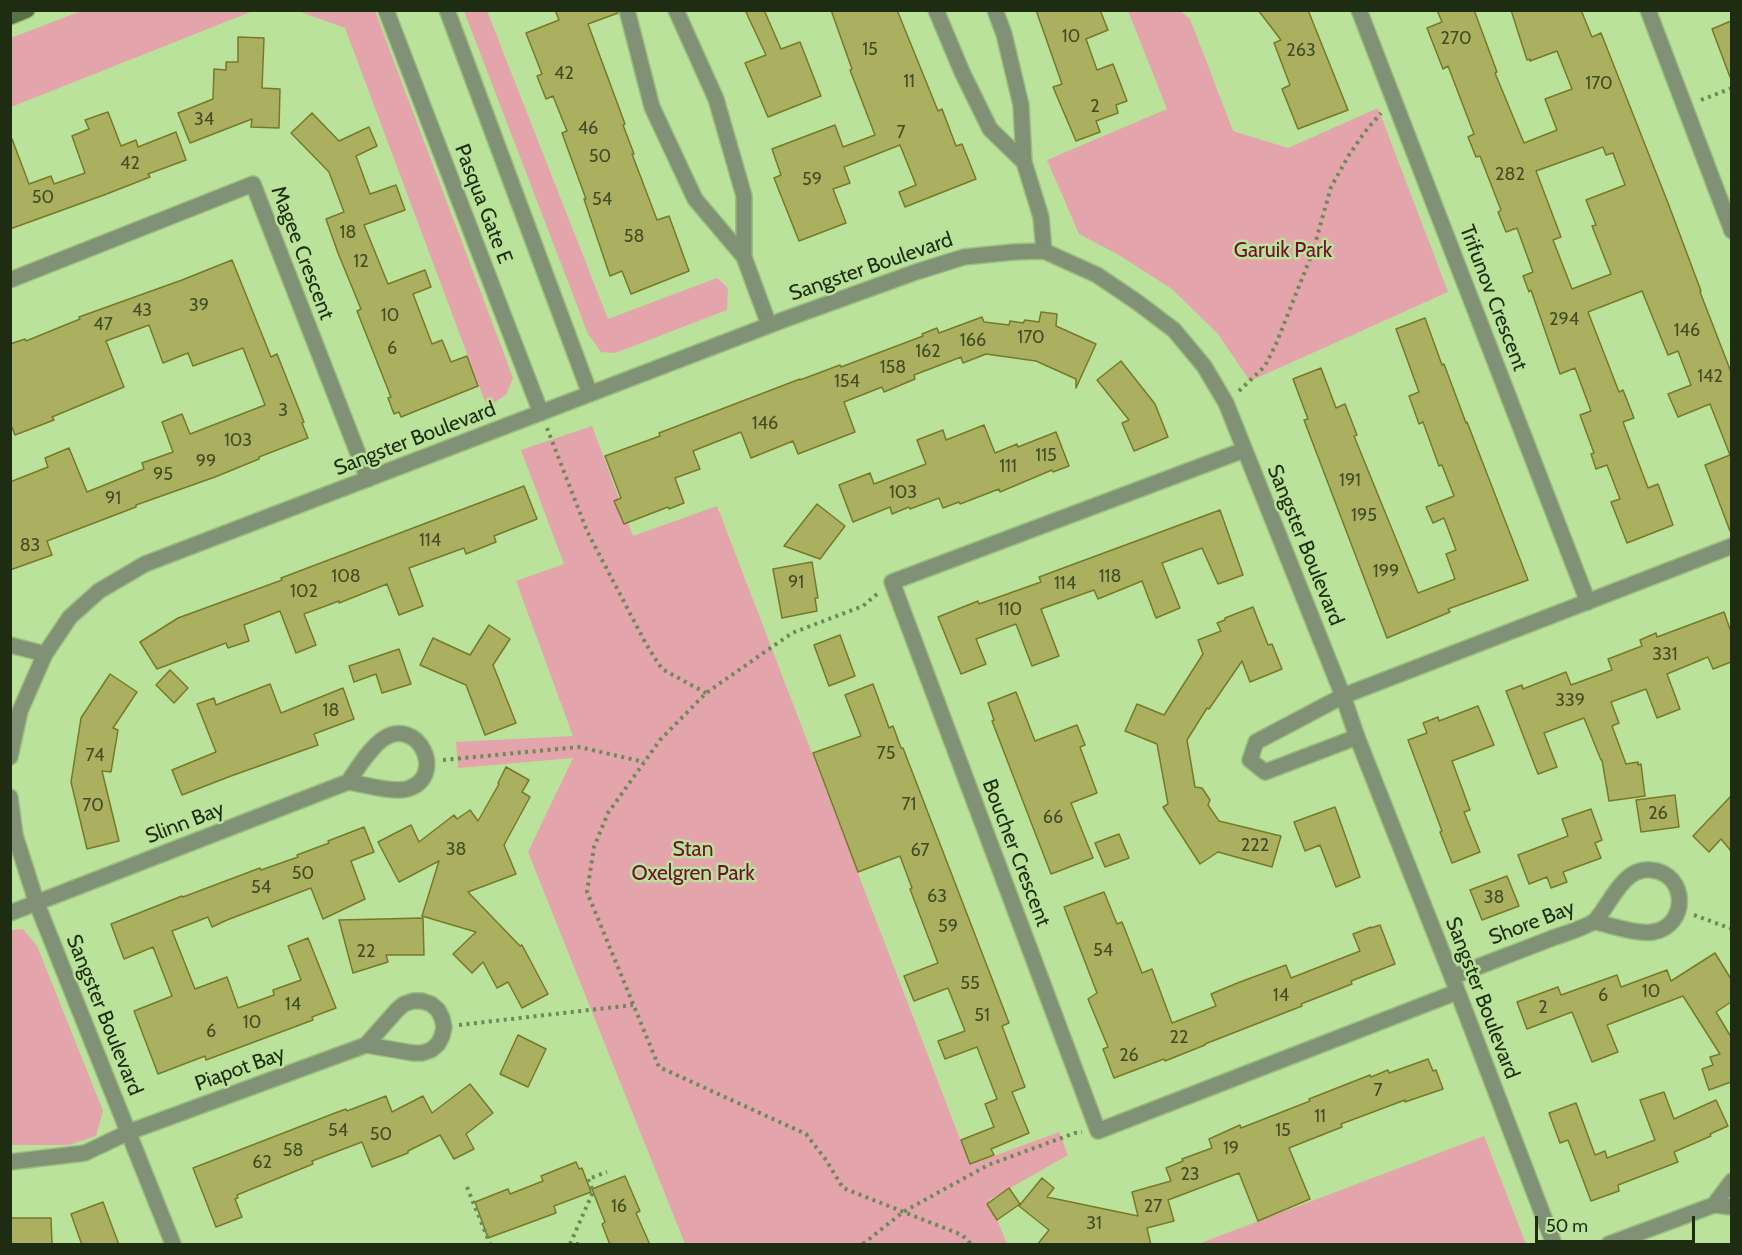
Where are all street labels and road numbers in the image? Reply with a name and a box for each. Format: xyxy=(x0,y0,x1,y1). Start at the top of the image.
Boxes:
street label: Pasqua Gate E xyxy=(449,141,517,267)
street label: Magee Crescent xyxy=(265,183,339,323)
street label: Trifunov Crescent xyxy=(1454,222,1532,374)
street label: Sangster Boulevard xyxy=(786,227,956,307)
street label: Sangster Boulevard xyxy=(331,397,499,481)
street label: Sangster Boulevard xyxy=(1261,461,1349,629)
street label: Boucher Crescent xyxy=(976,776,1056,930)
street label: Slinn Bay xyxy=(142,796,228,850)
street label: Shore Bay xyxy=(1486,895,1578,951)
street label: Sangster Boulevard xyxy=(1440,914,1524,1082)
street label: Sangster Boulevard xyxy=(60,931,148,1099)
street label: Piapot Bay xyxy=(191,1041,289,1097)

